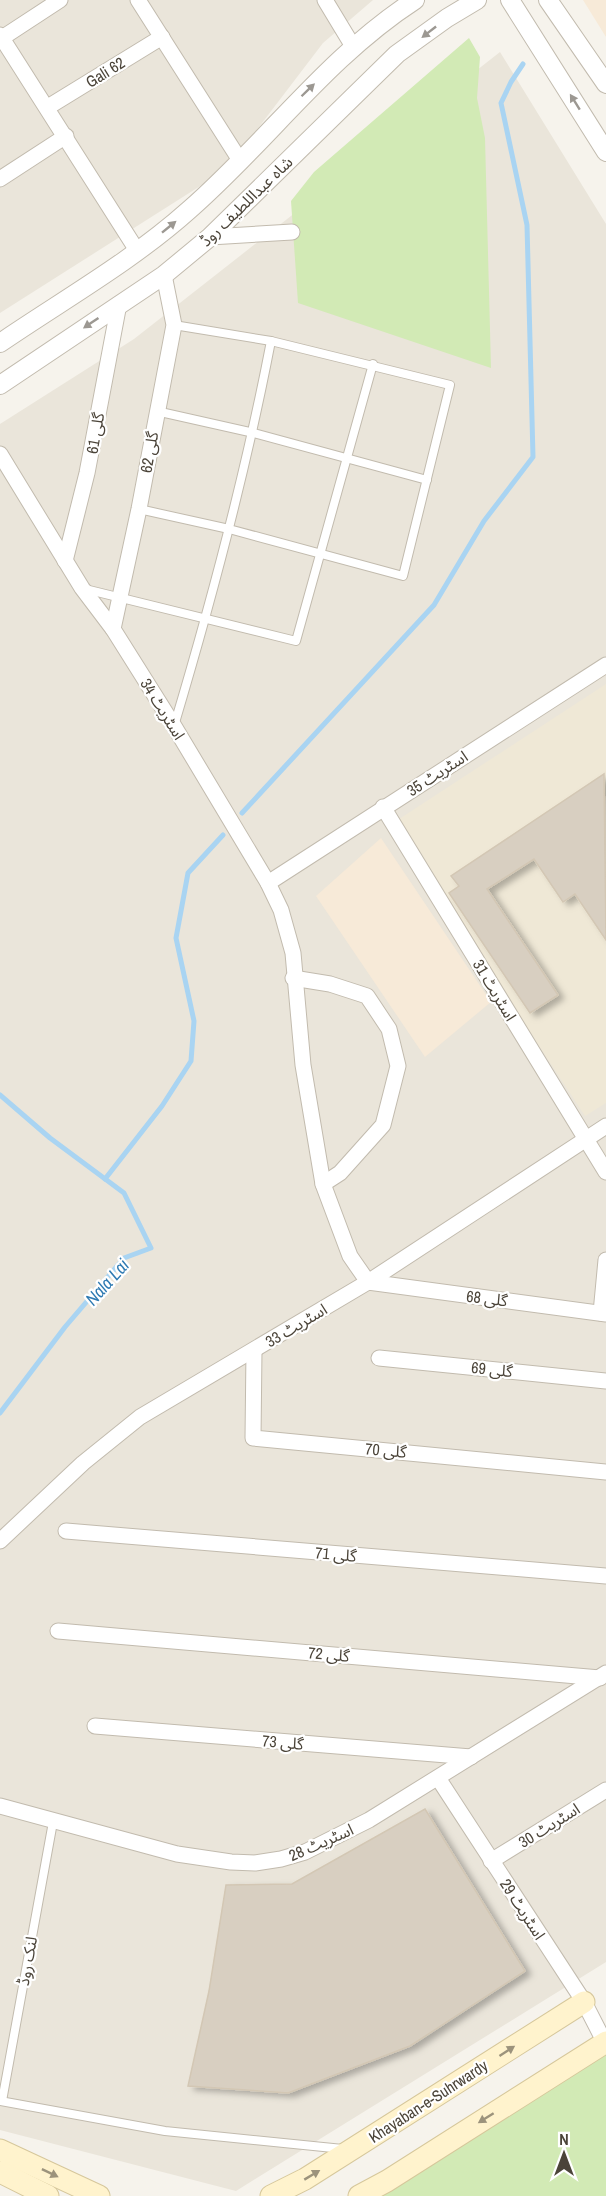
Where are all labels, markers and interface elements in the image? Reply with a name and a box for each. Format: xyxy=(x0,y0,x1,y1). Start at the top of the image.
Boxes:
one-way arrow xyxy=(421,26,436,38)
street label: Gali 62 xyxy=(81,51,129,93)
one-way arrow xyxy=(300,83,314,97)
one-way arrow xyxy=(569,94,580,110)
street label: شاہ عبداللطیف روڈ xyxy=(195,151,297,251)
one-way arrow xyxy=(161,220,177,233)
one-way arrow xyxy=(83,317,99,328)
street label: گلی 61 xyxy=(81,410,109,455)
street label: گلی 62 xyxy=(135,429,163,474)
street label: اسٹریٹ 34 xyxy=(135,674,191,744)
street label: اسٹریٹ 35 xyxy=(402,745,472,801)
street label: اسٹریٹ 31 xyxy=(468,955,522,1025)
water label: Nala Lai xyxy=(79,1253,135,1311)
street label: گلی 68 xyxy=(465,1285,509,1311)
street label: اسٹریٹ 33 xyxy=(261,1298,331,1352)
street label: گلی 69 xyxy=(470,1356,514,1382)
street label: گلی 70 xyxy=(364,1437,408,1463)
street label: گلی 71 xyxy=(314,1541,358,1567)
street label: گلی 72 xyxy=(307,1641,351,1667)
street label: گلی 73 xyxy=(261,1729,305,1755)
street label: اسٹریٹ 30 xyxy=(514,1797,584,1853)
street label: اسٹریٹ 28 xyxy=(285,1818,357,1866)
street label: اسٹریٹ 29 xyxy=(495,1874,551,1944)
street label: لنک روڈ xyxy=(12,1935,42,1987)
one-way arrow xyxy=(499,2045,515,2056)
street label: Khayaban-e-Suhrwardy xyxy=(364,2054,492,2148)
one-way arrow xyxy=(477,2113,494,2124)
north arrow xyxy=(534,2124,594,2184)
text: N xyxy=(559,2128,569,2150)
one-way arrow xyxy=(41,2168,58,2177)
one-way arrow xyxy=(304,2169,320,2180)

